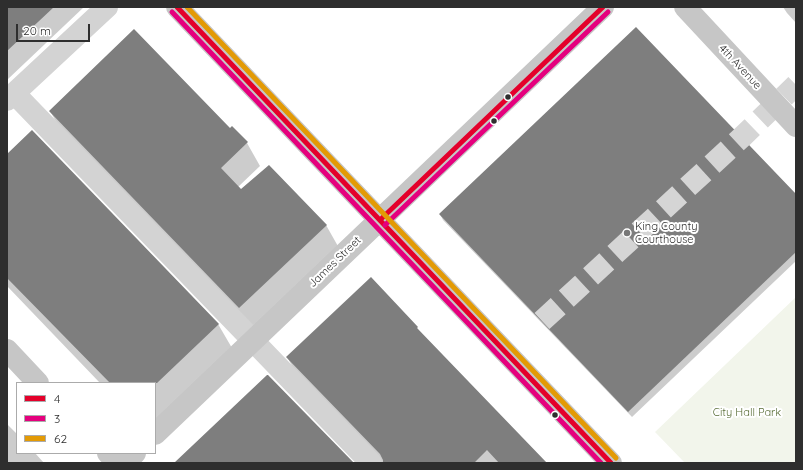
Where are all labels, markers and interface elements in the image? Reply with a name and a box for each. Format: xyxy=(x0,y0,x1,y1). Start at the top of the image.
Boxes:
scale bar xyxy=(18,16,92,42)
text: 20 m xyxy=(23,23,51,38)
street label: 4th Avenue xyxy=(716,42,764,92)
unlabelled marker xyxy=(503,92,513,102)
unlabelled marker xyxy=(489,116,499,126)
place label: King County Courthouse xyxy=(635,220,697,246)
marker: King County Courthouse xyxy=(622,228,632,238)
street label: James Street xyxy=(306,234,364,290)
legend xyxy=(16,382,156,454)
text: 4 xyxy=(54,391,60,406)
park label: City Hall Park xyxy=(713,406,781,420)
unlabelled marker xyxy=(550,410,560,420)
text: 3 xyxy=(54,411,60,426)
text: 62 xyxy=(54,431,67,446)

